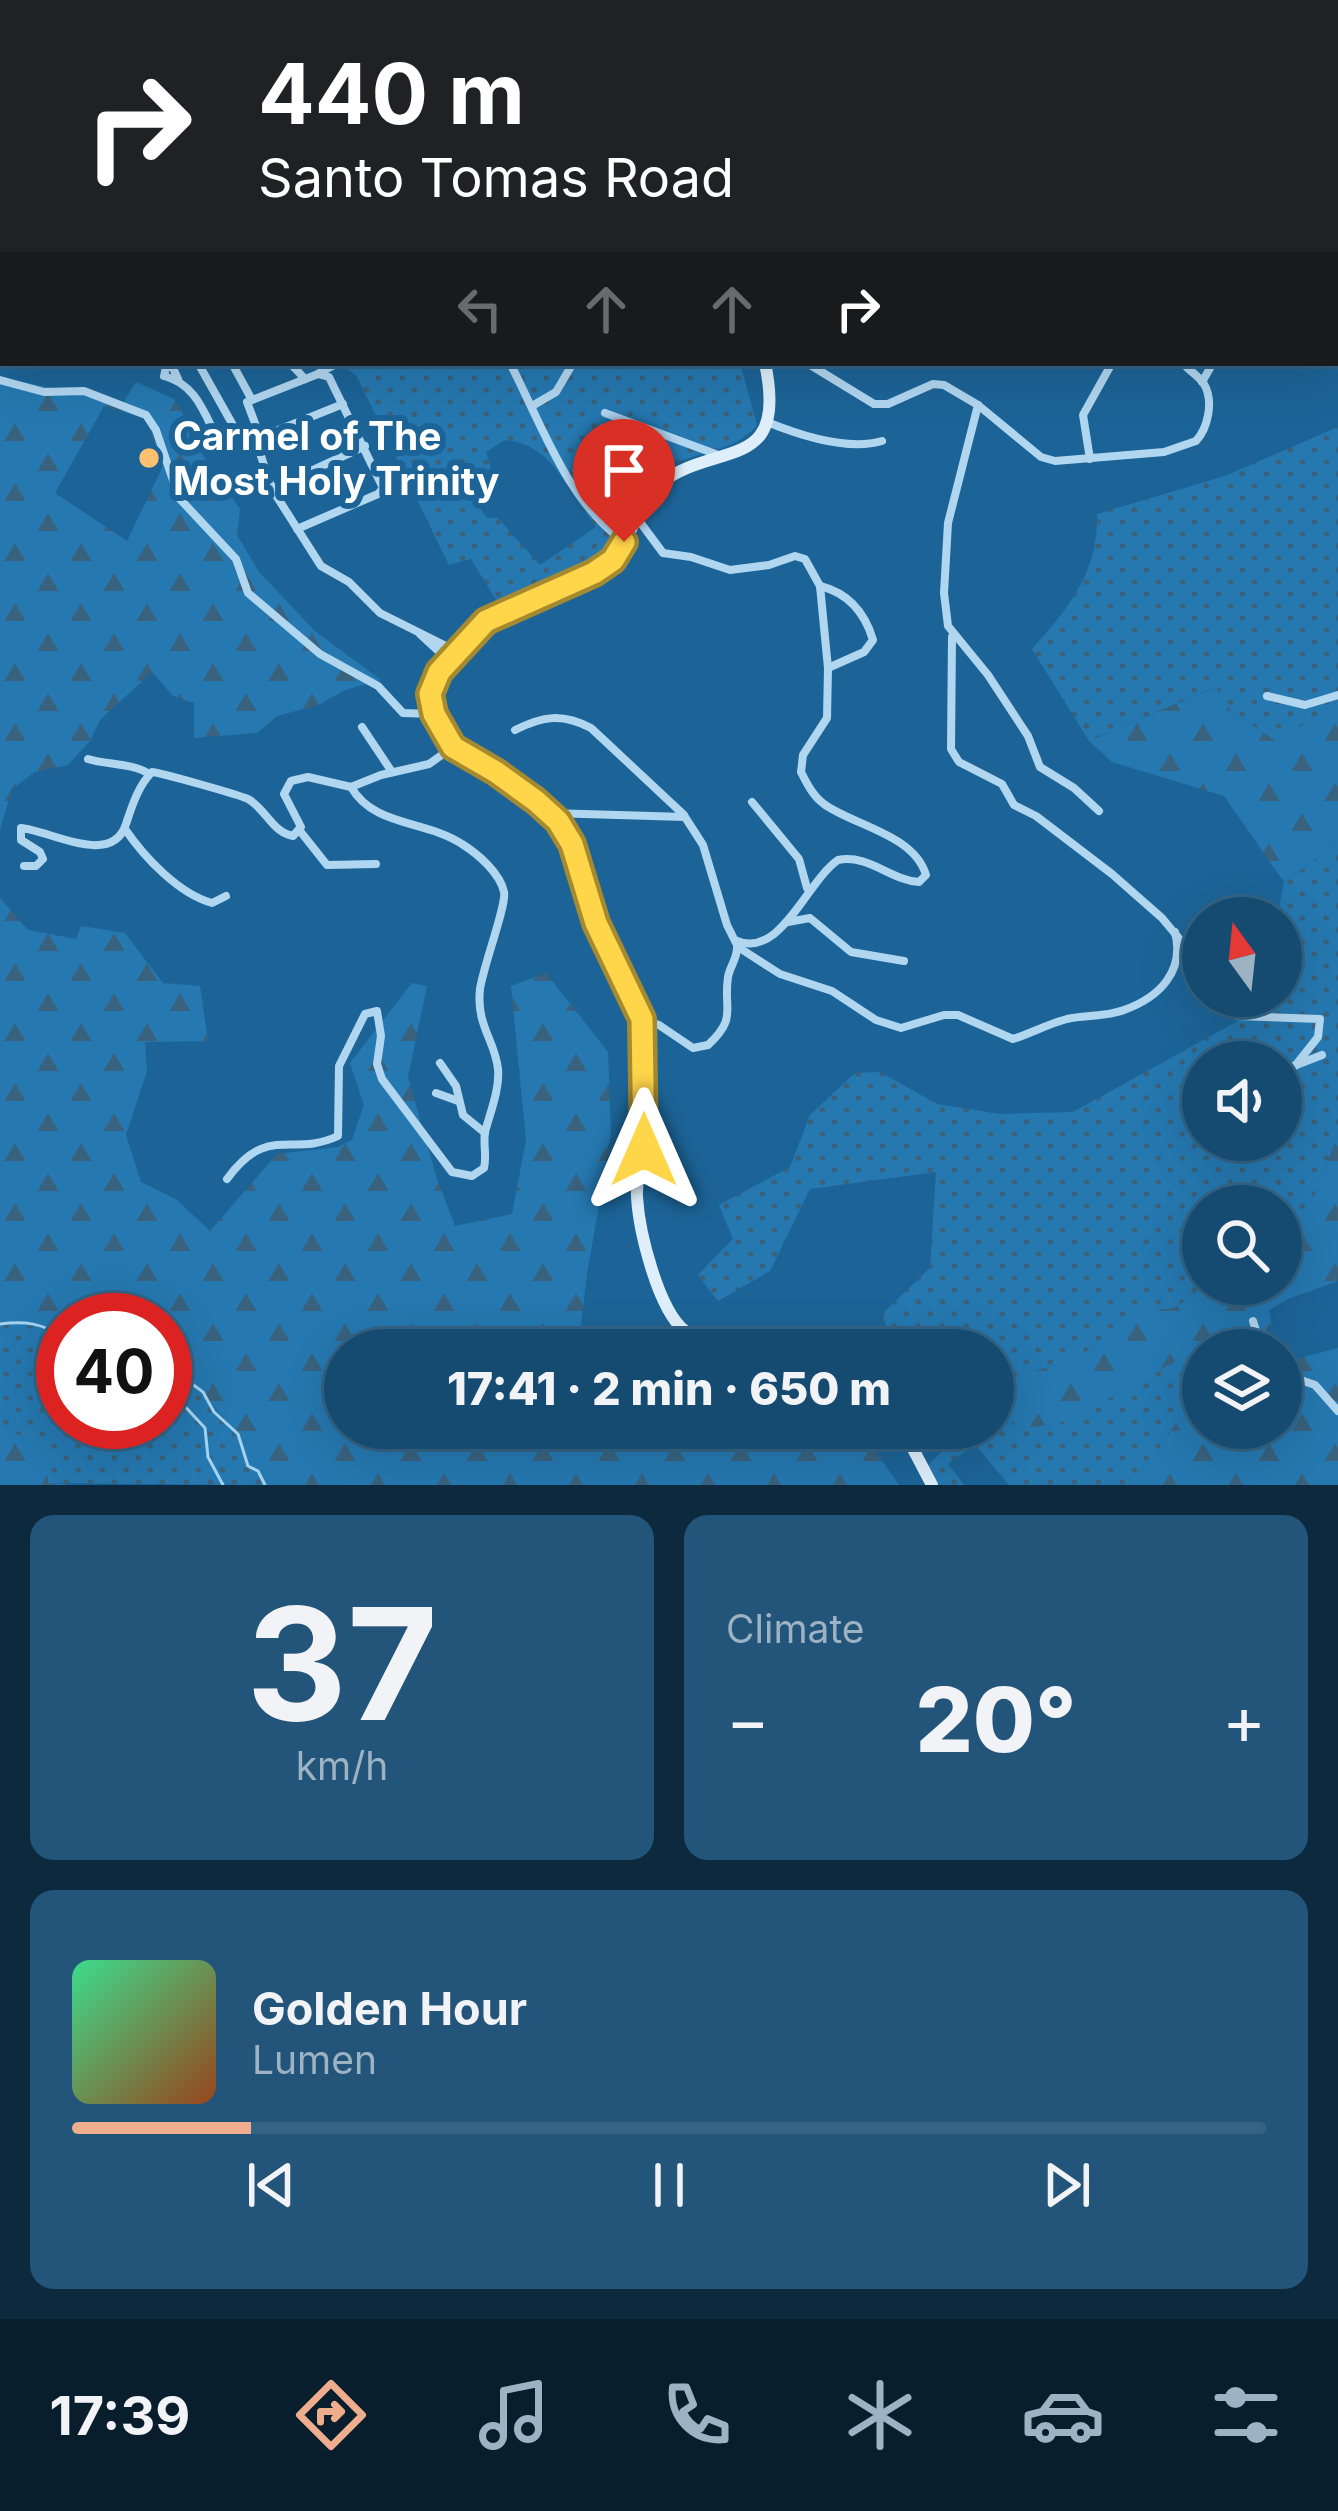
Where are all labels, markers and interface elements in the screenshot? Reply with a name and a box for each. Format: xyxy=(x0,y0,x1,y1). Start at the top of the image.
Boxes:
text: 440 m xyxy=(258,43,525,144)
icon: right xyxy=(60,48,216,204)
text: Santo Tomas Road xyxy=(258,145,734,210)
icon: left xyxy=(447,276,513,342)
icon: ahead xyxy=(573,276,639,342)
icon: ahead xyxy=(699,276,765,342)
icon: right xyxy=(825,276,891,342)
place label: Carmel of The Most Holy Trinity xyxy=(173,412,499,504)
pin xyxy=(573,419,675,542)
icon: arrive xyxy=(591,437,657,503)
marker: Carmel of The Most Holy Trinity xyxy=(136,445,162,471)
north arrow xyxy=(1182,897,1302,1017)
map controls xyxy=(1182,897,1302,1449)
button: sound xyxy=(1182,1041,1302,1161)
position arrow xyxy=(581,1087,707,1213)
button: search xyxy=(1182,1185,1302,1305)
speed limit sign: 40 xyxy=(36,1293,192,1449)
button: layers xyxy=(1182,1329,1302,1449)
text: 17:41 · 2 min · 650 m xyxy=(447,1361,891,1416)
text: 37 xyxy=(246,1569,438,1758)
text: Climate xyxy=(726,1605,865,1652)
text: 20° xyxy=(915,1665,1077,1774)
text: − xyxy=(726,1680,770,1760)
text: + xyxy=(1222,1680,1266,1760)
text: km/h xyxy=(296,1742,388,1789)
text: Golden Hour xyxy=(252,1981,527,2036)
text: Lumen xyxy=(252,2036,377,2083)
icon: previous xyxy=(238,2152,304,2218)
icon: pause xyxy=(636,2152,702,2218)
icon: next xyxy=(1034,2152,1100,2218)
icon: directions xyxy=(289,2373,373,2457)
icon: music xyxy=(472,2373,556,2457)
icon: phone xyxy=(655,2373,739,2457)
icon: climate xyxy=(838,2373,922,2457)
icon: car xyxy=(1021,2373,1105,2457)
icon: filters xyxy=(1204,2373,1288,2457)
text: 17:39 xyxy=(50,2383,190,2448)

